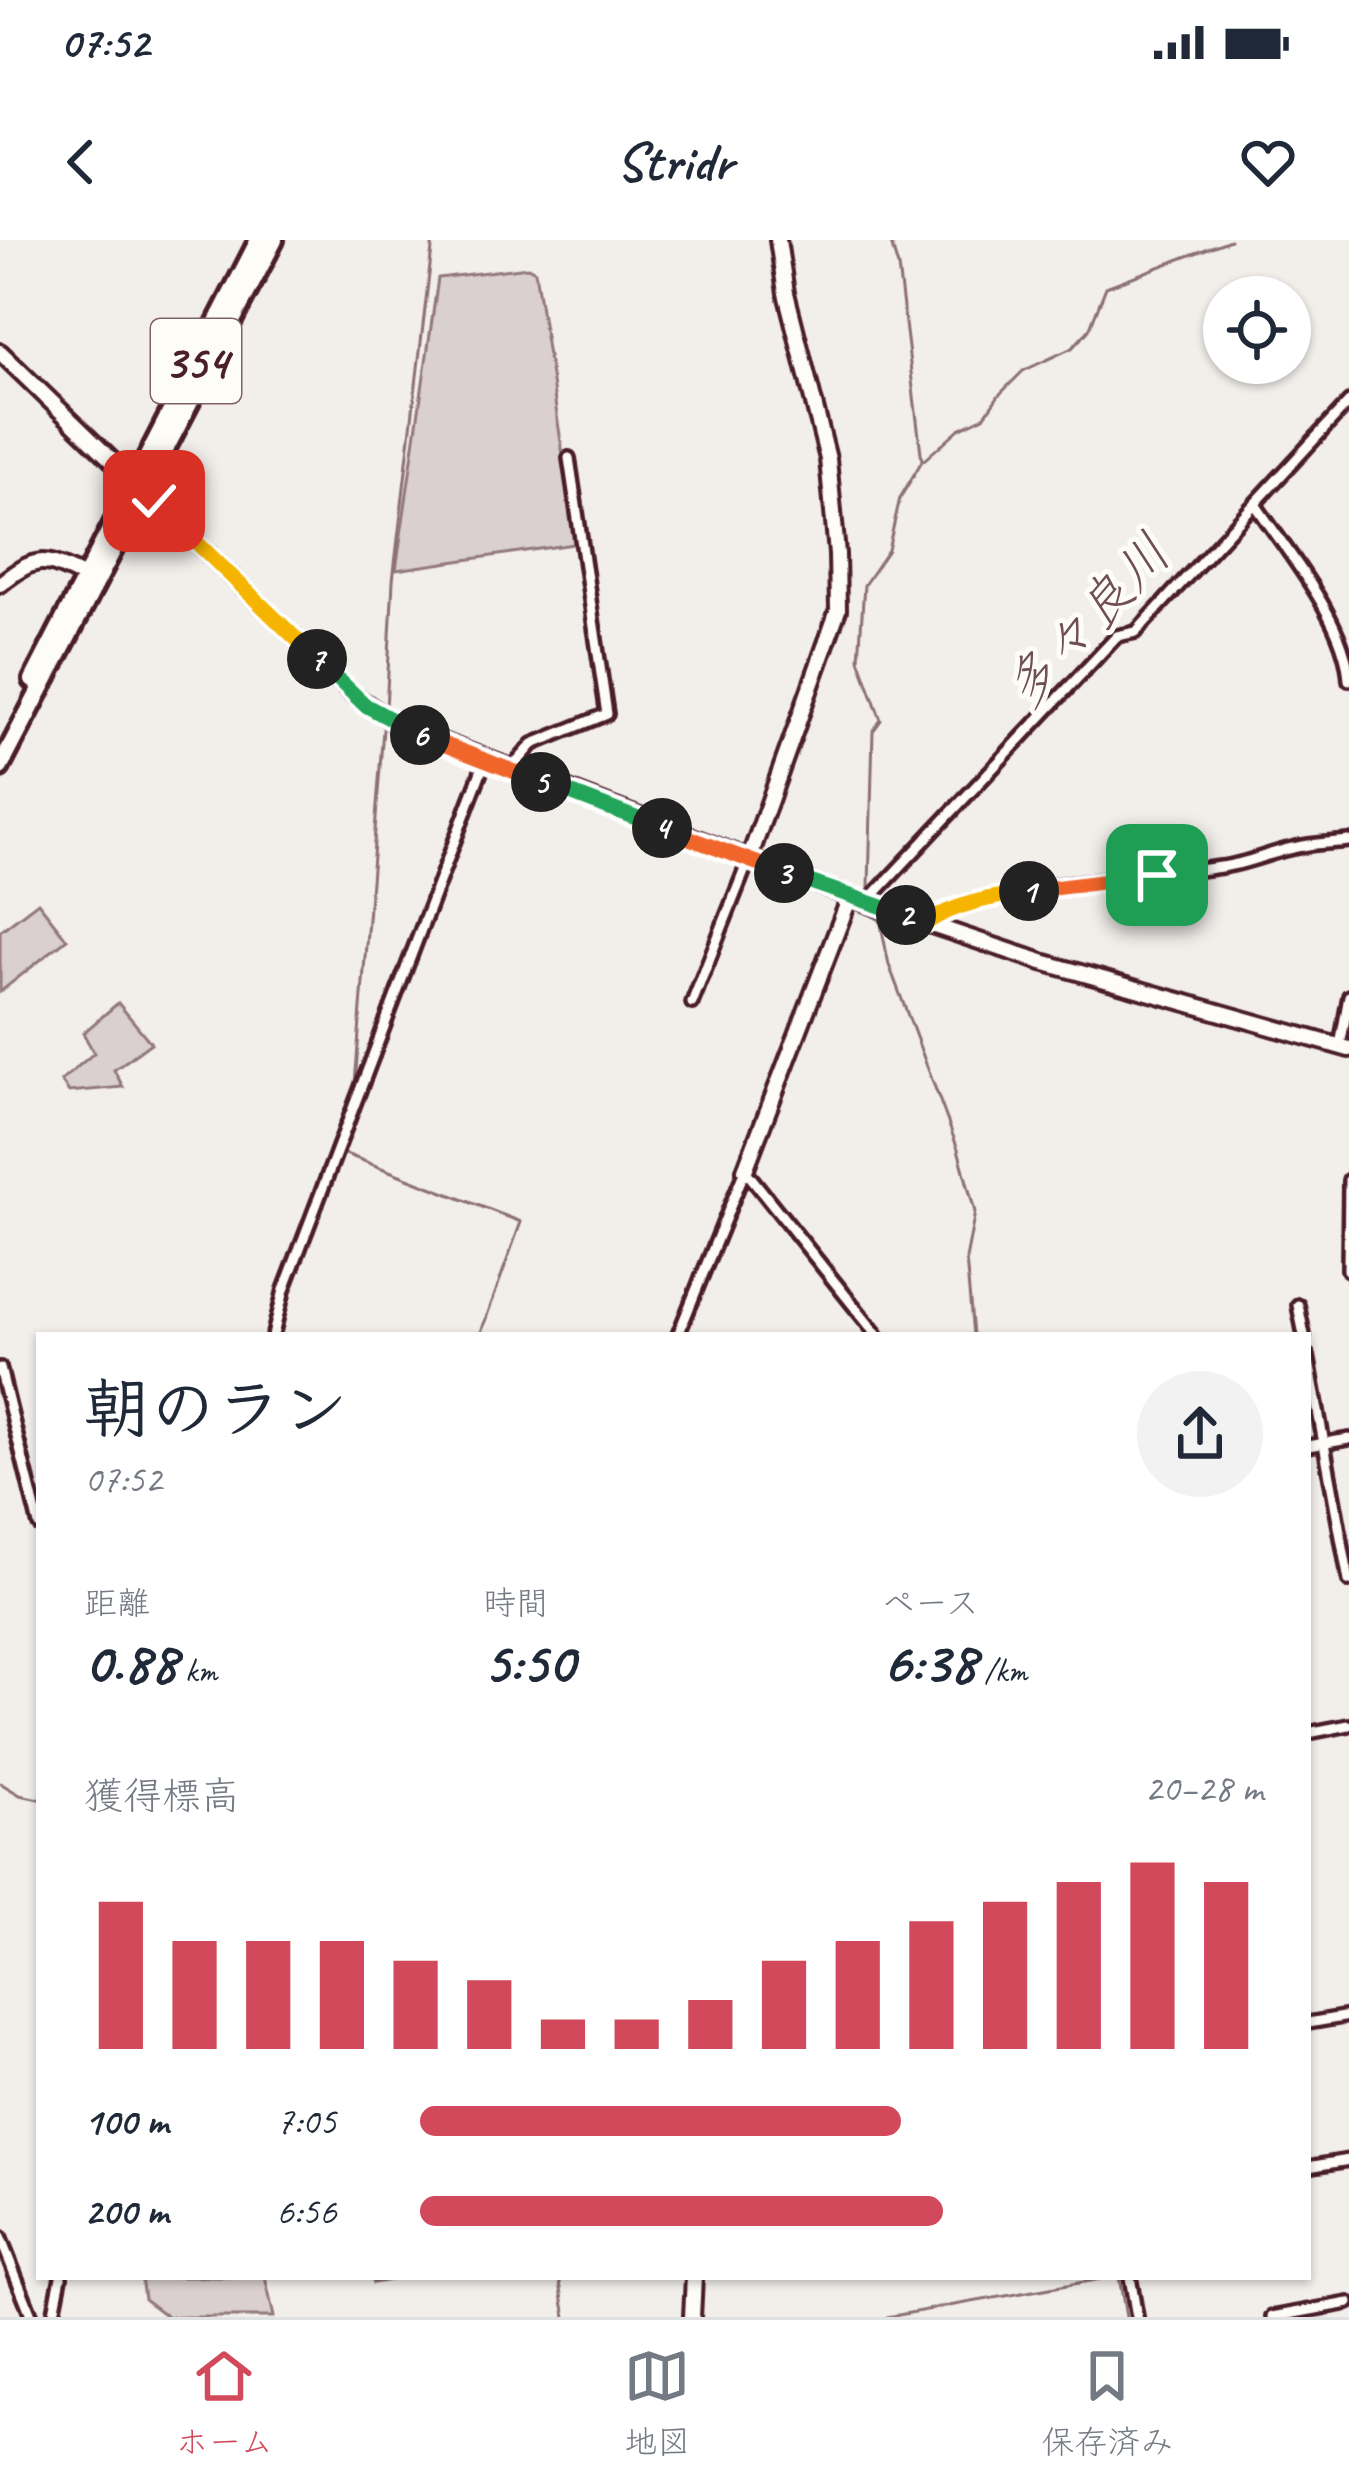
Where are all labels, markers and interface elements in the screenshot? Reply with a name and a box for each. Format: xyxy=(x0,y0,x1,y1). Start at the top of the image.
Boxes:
text: 07:52 xyxy=(60,14,149,71)
text: Stridr xyxy=(616,128,733,196)
icon: back xyxy=(48,129,114,195)
icon: heart xyxy=(1235,129,1301,195)
map controls xyxy=(1203,276,1311,384)
button: locate xyxy=(1203,276,1311,384)
road number: 354 xyxy=(151,319,241,403)
pin xyxy=(103,450,205,552)
icon: check xyxy=(121,468,187,534)
water label: 多々良川 xyxy=(988,520,1185,724)
pin: 7 xyxy=(287,629,347,689)
text: 7 xyxy=(310,638,324,680)
pin: 6 xyxy=(390,705,450,765)
text: 6 xyxy=(412,714,428,756)
pin: 5 xyxy=(511,752,571,812)
text: 5 xyxy=(534,761,548,803)
pin: 4 xyxy=(632,798,692,858)
text: 4 xyxy=(655,807,669,849)
pin xyxy=(1106,824,1208,926)
icon: arrive xyxy=(1124,842,1190,908)
pin: 3 xyxy=(754,843,814,903)
text: 3 xyxy=(777,852,791,894)
pin: 1 xyxy=(999,861,1059,921)
text: 1 xyxy=(1022,870,1036,912)
pin: 2 xyxy=(876,885,936,945)
text: 2 xyxy=(899,894,913,936)
text: 朝のラン xyxy=(84,1368,348,1451)
button: share xyxy=(1137,1371,1263,1497)
text: 07:52 xyxy=(84,1455,162,1504)
text: 距離 xyxy=(84,1582,150,1624)
text: 時間 xyxy=(483,1582,549,1624)
text: ペース xyxy=(882,1582,979,1624)
text: 0.88 xyxy=(84,1624,177,1700)
text: 5:50 xyxy=(483,1624,574,1700)
text: 6:38 xyxy=(882,1624,976,1700)
text: km xyxy=(177,1650,217,1692)
text: /km xyxy=(976,1650,1027,1692)
text: 20–28 m xyxy=(1144,1764,1263,1813)
text: 獲得標高 xyxy=(84,1772,240,1821)
text: 100 m xyxy=(84,2097,168,2146)
text: 7:05 xyxy=(276,2097,336,2146)
text: 200 m xyxy=(84,2187,168,2236)
text: 6:56 xyxy=(276,2187,336,2236)
tab: ホーム xyxy=(176,2343,273,2463)
tab: 地図 xyxy=(624,2343,690,2463)
tab: 保存済み xyxy=(1041,2343,1173,2463)

